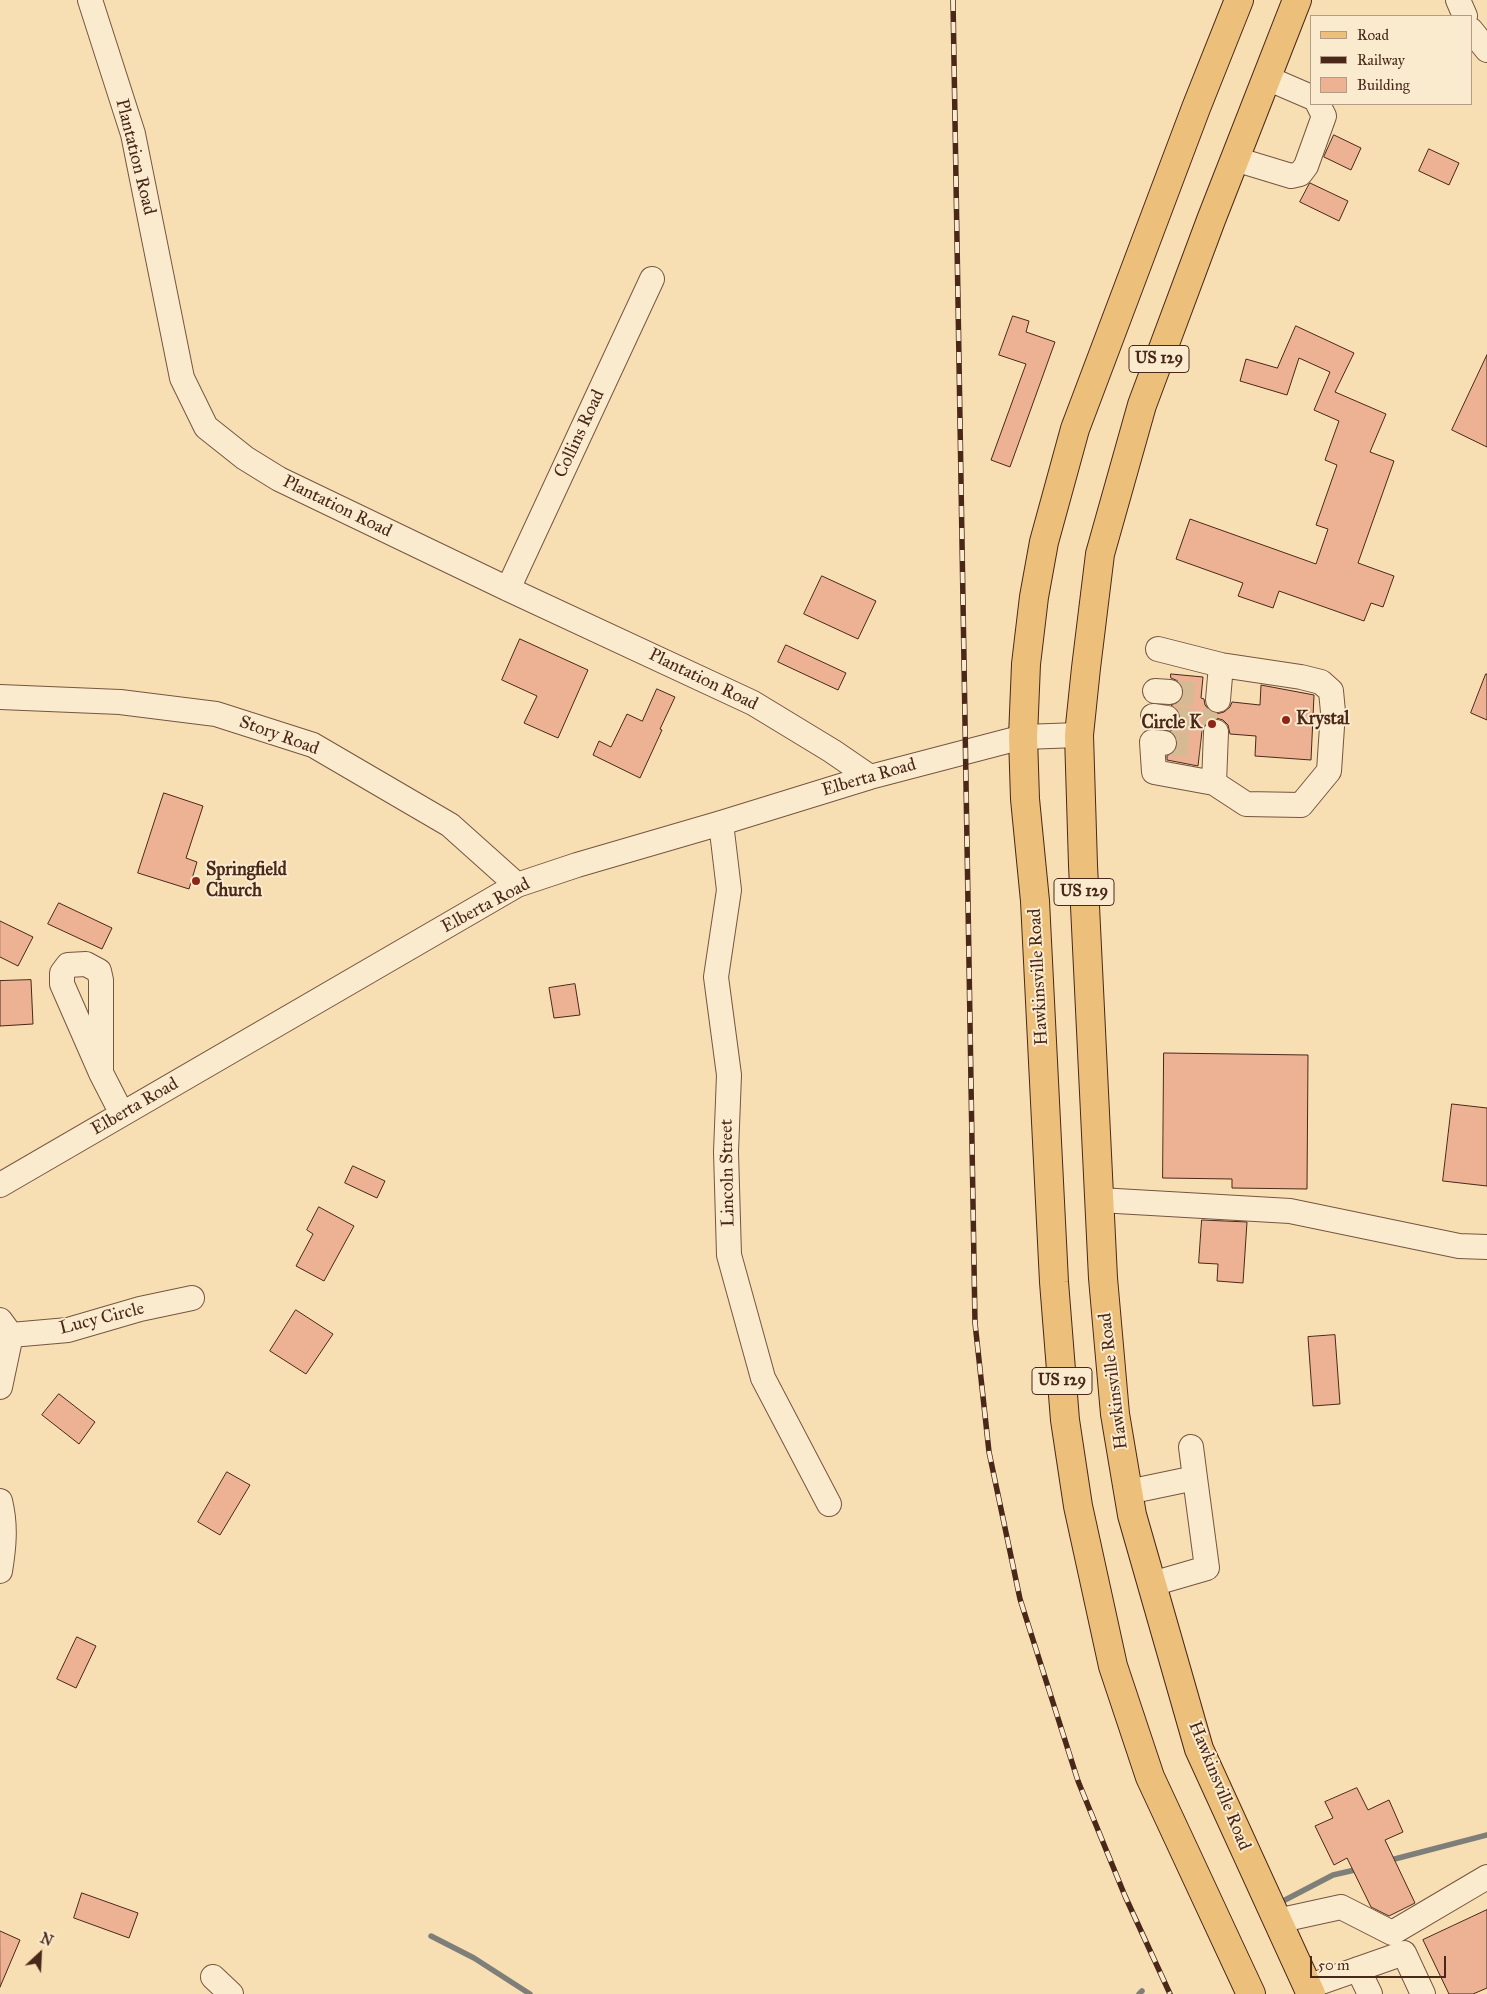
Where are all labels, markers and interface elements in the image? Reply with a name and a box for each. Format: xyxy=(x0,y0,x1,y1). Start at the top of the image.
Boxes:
legend xyxy=(1310,15,1472,105)
text: Road xyxy=(1357,26,1389,44)
text: Railway xyxy=(1357,51,1405,69)
text: Building xyxy=(1357,76,1410,94)
street label: Plantation Road xyxy=(110,97,160,217)
road number: US 129 xyxy=(1129,346,1189,372)
street label: Collins Road xyxy=(550,387,610,481)
street label: Plantation Road xyxy=(279,471,395,543)
street label: Plantation Road xyxy=(645,644,761,716)
place label: Krystal xyxy=(1296,709,1349,731)
street label: Story Road xyxy=(236,712,322,760)
place label: Circle K xyxy=(1142,713,1202,735)
marker: Krystal xyxy=(1280,714,1292,726)
marker: Circle K xyxy=(1206,718,1218,730)
street label: Elberta Road xyxy=(819,754,919,802)
place label: Springfield Church xyxy=(206,860,287,902)
street label: Elberta Road xyxy=(438,874,534,938)
marker: Springfield Church xyxy=(190,875,202,887)
road number: US 129 xyxy=(1054,879,1114,906)
street label: Hawkinsville Road xyxy=(1025,908,1053,1046)
street label: Elberta Road xyxy=(88,1073,182,1141)
street label: Lincoln Street xyxy=(716,1119,740,1227)
street label: Lucy Circle xyxy=(57,1298,147,1340)
street label: Hawkinsville Road xyxy=(1095,1312,1133,1450)
road number: US 129 xyxy=(1032,1368,1092,1394)
street label: Hawkinsville Road xyxy=(1183,1718,1255,1854)
north arrow xyxy=(15,1929,65,1979)
text: N xyxy=(38,1930,56,1950)
scale bar xyxy=(1312,1946,1448,1978)
text: 50 m xyxy=(1318,1956,1350,1974)

